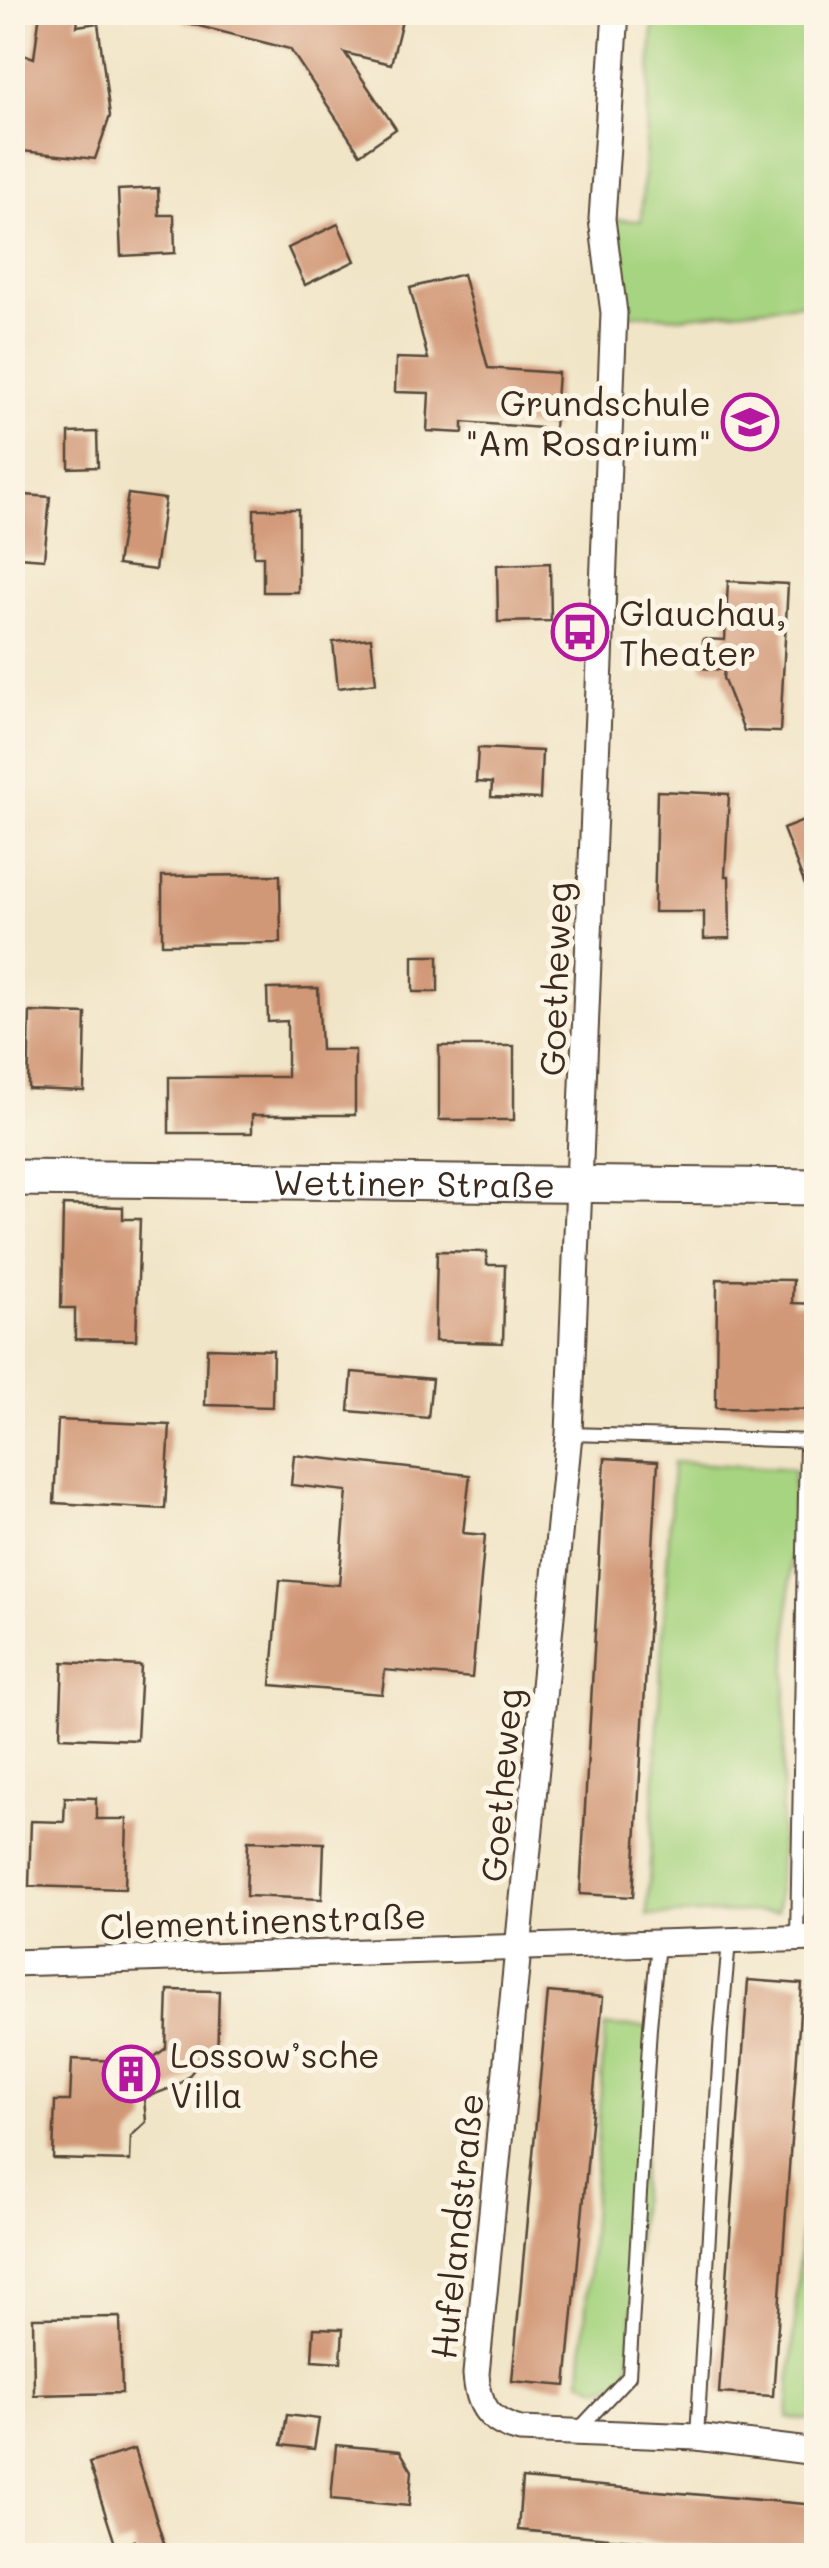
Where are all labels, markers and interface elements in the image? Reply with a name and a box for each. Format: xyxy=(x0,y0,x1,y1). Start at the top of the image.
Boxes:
place label: Grundschule "Am Rosarium" xyxy=(466,379,711,465)
school or university icon: Grundschule "Am Rosarium" xyxy=(720,392,780,452)
place label: Glauchau, Theater xyxy=(619,589,786,675)
bus stop icon: Glauchau, Theater xyxy=(550,602,610,662)
street label: Goetheweg xyxy=(528,881,580,1077)
street label: Wettiner Straße xyxy=(273,1158,555,1207)
street label: Goetheweg xyxy=(469,1686,531,1884)
street label: Clementinenstraße xyxy=(99,1891,427,1949)
place label: Lossow’sche Villa xyxy=(170,2031,380,2117)
building icon: Lossow’sche Villa xyxy=(101,2044,161,2104)
street label: Hufelandstraße xyxy=(419,2091,493,2361)

